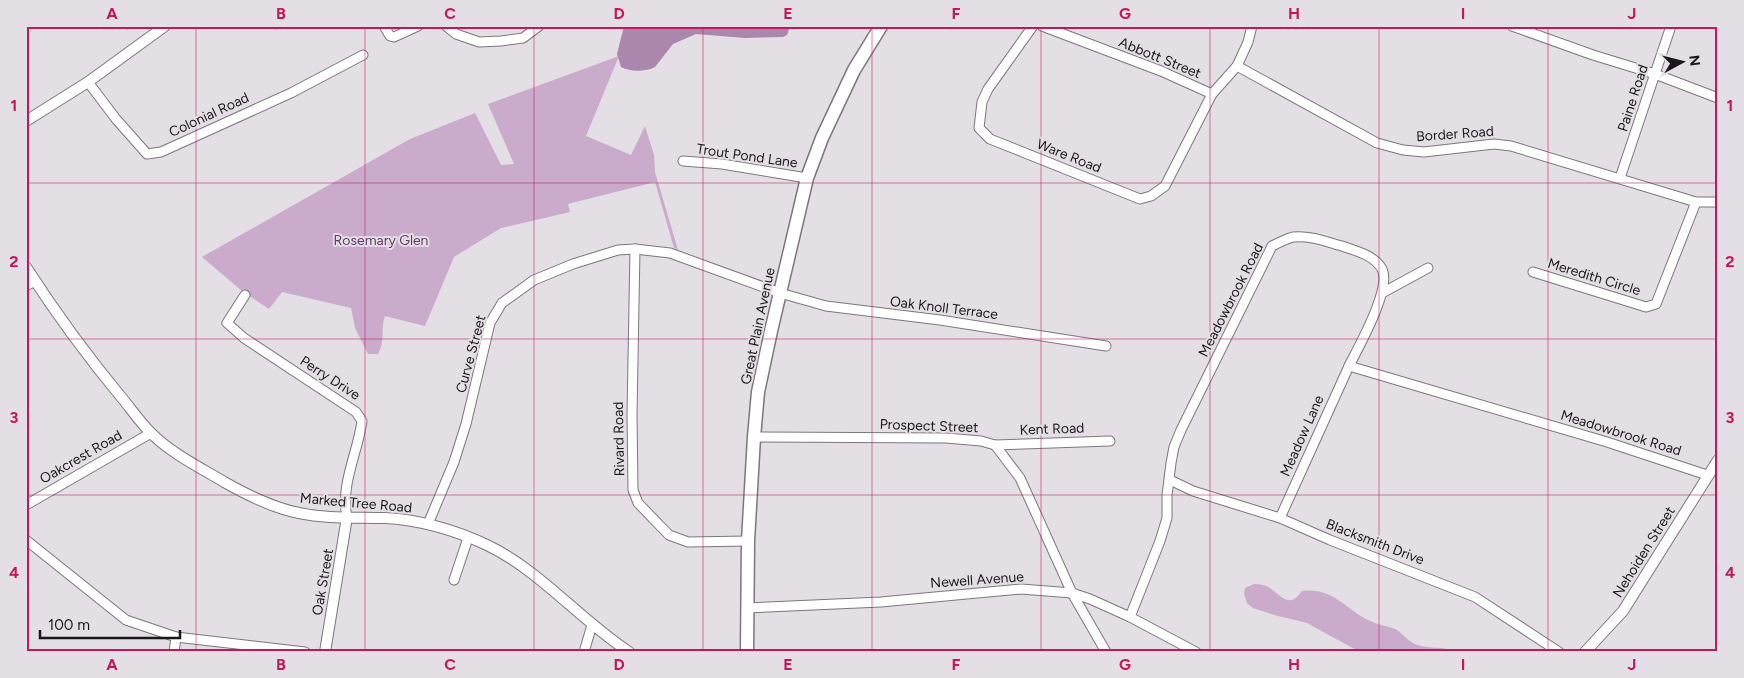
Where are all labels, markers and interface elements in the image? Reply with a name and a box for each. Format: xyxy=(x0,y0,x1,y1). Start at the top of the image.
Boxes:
text: A xyxy=(106,4,118,23)
text: B xyxy=(276,4,286,23)
text: C xyxy=(444,4,456,23)
text: D xyxy=(613,4,625,23)
text: E xyxy=(783,4,793,23)
text: F xyxy=(952,4,961,23)
text: G xyxy=(1119,4,1131,23)
text: H xyxy=(1288,4,1300,23)
text: I xyxy=(1461,4,1465,23)
text: J xyxy=(1628,4,1636,23)
street label: Abbott Street xyxy=(1116,34,1204,82)
north arrow xyxy=(1656,38,1706,88)
text: N xyxy=(1685,54,1704,67)
street label: Paine Road xyxy=(1614,62,1652,134)
street label: Colonial Road xyxy=(166,89,252,141)
text: 1 xyxy=(11,96,17,115)
text: 1 xyxy=(1727,96,1733,115)
street label: Border Road xyxy=(1416,123,1494,145)
street label: Ware Road xyxy=(1034,135,1104,177)
street label: Trout Pond Lane xyxy=(695,140,799,172)
park label: Rosemary Glen xyxy=(334,232,429,249)
street label: Meadowbrook Road xyxy=(1195,240,1267,360)
text: 2 xyxy=(9,252,19,271)
text: 2 xyxy=(1725,252,1735,271)
street label: Meredith Circle xyxy=(1545,255,1643,299)
street label: Great Plain Avenue xyxy=(737,266,779,386)
street label: Oak Knoll Terrace xyxy=(889,293,999,323)
street label: Curve Street xyxy=(452,313,490,395)
street label: Perry Drive xyxy=(297,352,364,404)
street label: Meadow Lane xyxy=(1277,392,1328,479)
street label: Rivard Road xyxy=(610,401,628,477)
street label: Meadowbrook Road xyxy=(1559,407,1683,459)
text: 3 xyxy=(10,408,19,427)
text: 3 xyxy=(1726,408,1735,427)
street label: Prospect Street xyxy=(879,416,979,436)
street label: Kent Road xyxy=(1019,419,1085,439)
street label: Oakcrest Road xyxy=(37,427,125,487)
street label: Marked Tree Road xyxy=(299,490,413,516)
street label: Nehoiden Street xyxy=(1609,503,1679,601)
street label: Blacksmith Drive xyxy=(1324,515,1427,569)
street label: Oak Street xyxy=(309,547,337,617)
text: 4 xyxy=(9,563,19,582)
text: 4 xyxy=(1725,563,1735,582)
street label: Newell Avenue xyxy=(930,568,1025,592)
scale bar xyxy=(40,608,180,640)
text: 100 m xyxy=(48,616,90,634)
text: A xyxy=(106,655,118,674)
text: B xyxy=(276,655,286,674)
text: C xyxy=(444,655,456,674)
text: D xyxy=(613,655,625,674)
text: E xyxy=(783,655,793,674)
text: F xyxy=(952,655,961,674)
text: G xyxy=(1119,655,1131,674)
text: H xyxy=(1288,655,1300,674)
text: I xyxy=(1461,655,1465,674)
text: J xyxy=(1628,655,1636,674)

